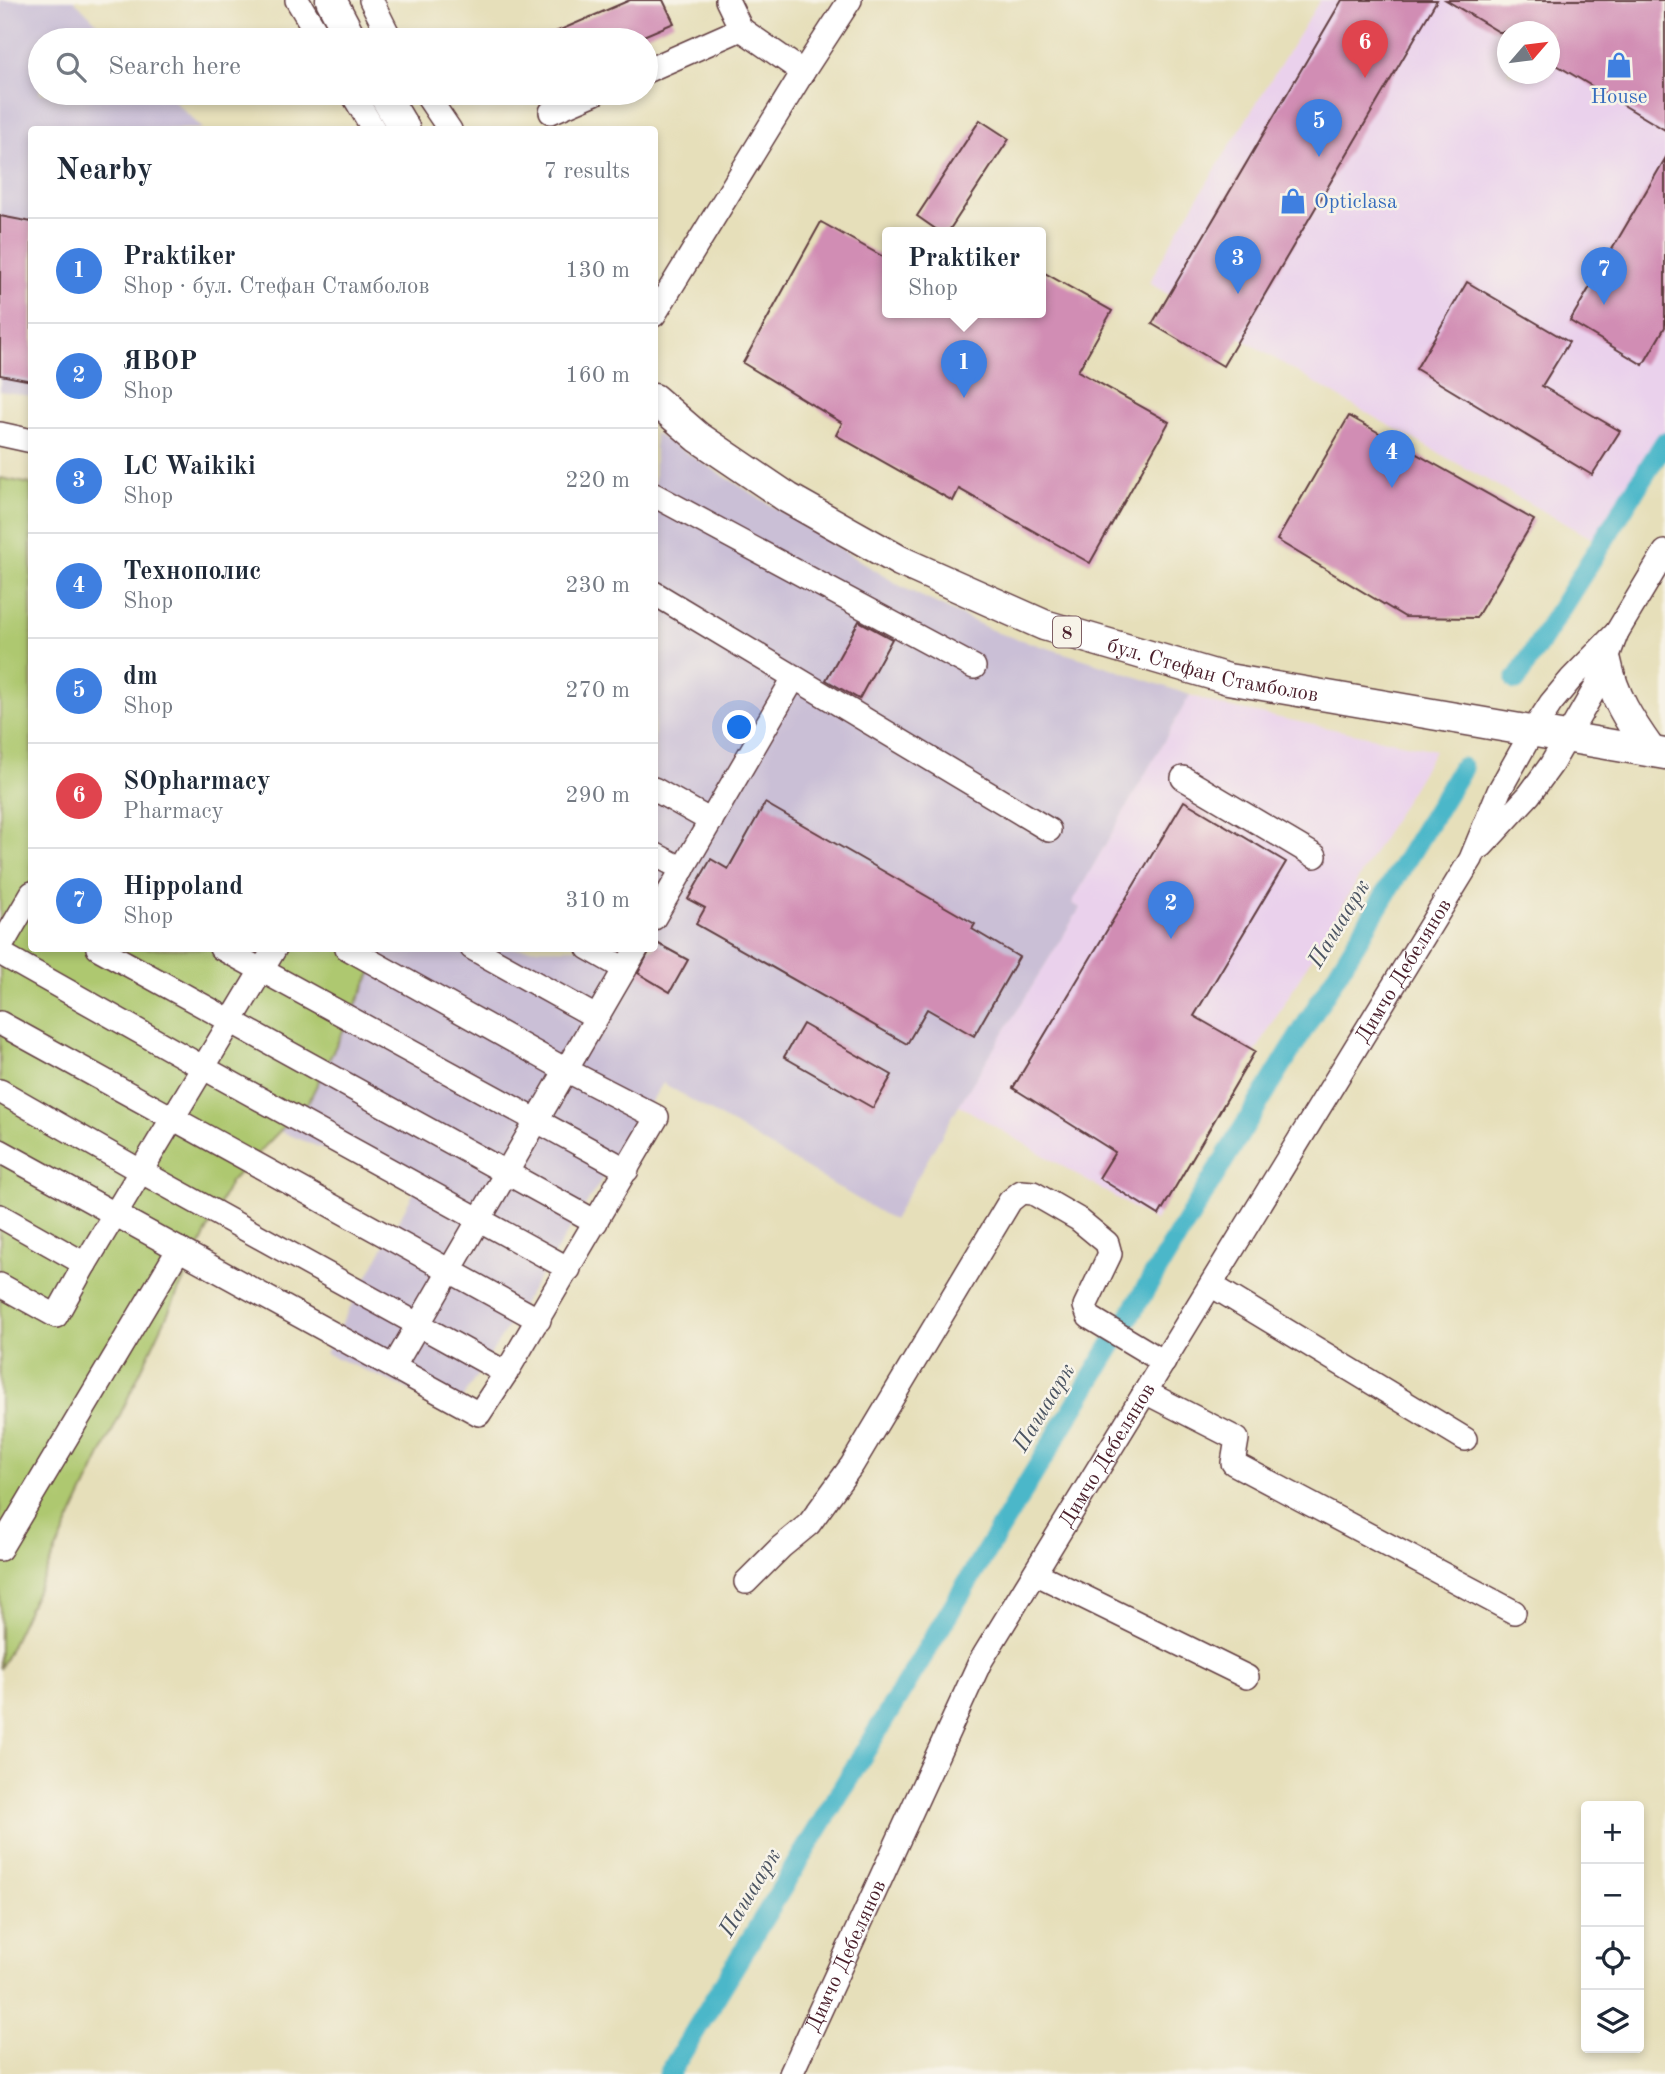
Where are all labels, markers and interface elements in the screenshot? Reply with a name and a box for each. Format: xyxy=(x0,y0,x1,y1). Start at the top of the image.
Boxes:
pin: 6 xyxy=(1342,20,1388,78)
north arrow xyxy=(1497,21,1560,84)
search box xyxy=(28,28,658,105)
icon: search xyxy=(52,48,90,86)
shop icon: House xyxy=(1604,50,1634,80)
text: Search here xyxy=(108,54,241,80)
place label: House xyxy=(1591,87,1647,108)
pin: 5 xyxy=(1296,99,1342,157)
text: Nearby xyxy=(56,156,153,186)
text: 7 results xyxy=(544,160,630,183)
shop icon: Opticlasa xyxy=(1278,186,1308,216)
place label: Opticlasa xyxy=(1314,192,1397,213)
popup xyxy=(882,227,1046,318)
pin: 3 xyxy=(1215,236,1261,294)
text: Praktiker xyxy=(123,244,236,270)
text: Praktiker xyxy=(908,246,1020,272)
pin: 7 xyxy=(1581,247,1627,305)
text: 1 xyxy=(72,259,86,282)
text: 130 m xyxy=(565,259,630,282)
text: Shop · бул. Стефан Стамболов xyxy=(123,275,429,298)
text: Shop xyxy=(908,277,958,300)
pin: 1 xyxy=(941,340,987,398)
text: ЯВОР xyxy=(123,349,197,375)
text: 2 xyxy=(72,364,86,387)
text: 160 m xyxy=(565,364,630,387)
text: Shop xyxy=(123,380,173,403)
pin: 4 xyxy=(1369,430,1415,488)
text: LC Waikiki xyxy=(123,454,256,480)
text: 3 xyxy=(72,469,86,492)
text: 220 m xyxy=(565,469,630,492)
text: Shop xyxy=(123,485,173,508)
text: Технополис xyxy=(123,559,261,585)
text: 4 xyxy=(72,574,86,597)
text: 230 m xyxy=(565,574,630,597)
text: Shop xyxy=(123,590,173,613)
road number: 8 xyxy=(1053,617,1081,648)
street label: бул. Стефан Стамболов xyxy=(1105,635,1320,706)
text: dm xyxy=(123,664,158,690)
text: 5 xyxy=(72,679,86,702)
text: 270 m xyxy=(565,679,630,702)
text: Shop xyxy=(123,695,173,718)
your location xyxy=(722,710,756,744)
text: SOpharmacy xyxy=(123,769,271,795)
text: 6 xyxy=(72,784,86,807)
text: 290 m xyxy=(565,784,630,807)
text: Pharmacy xyxy=(123,800,224,823)
text: Hippoland xyxy=(123,874,243,900)
water label: Пашаарк xyxy=(1304,876,1375,973)
pin: 2 xyxy=(1148,881,1194,939)
text: 7 xyxy=(72,889,86,912)
text: 310 m xyxy=(565,889,630,912)
street label: Димчо Дебелянов xyxy=(1352,895,1456,1047)
text: Shop xyxy=(123,905,173,928)
water label: Пашаарк xyxy=(1009,1360,1080,1457)
street label: Димчо Дебелянов xyxy=(1056,1380,1160,1531)
map controls xyxy=(1581,1801,1644,2053)
button: + xyxy=(1581,1801,1644,1864)
water label: Пашаарк xyxy=(715,1845,786,1942)
button: − xyxy=(1581,1864,1644,1927)
street label: Димчо Дебелянов xyxy=(803,1877,890,2036)
button: locate xyxy=(1581,1927,1644,1990)
button: layers xyxy=(1581,1990,1644,2053)

